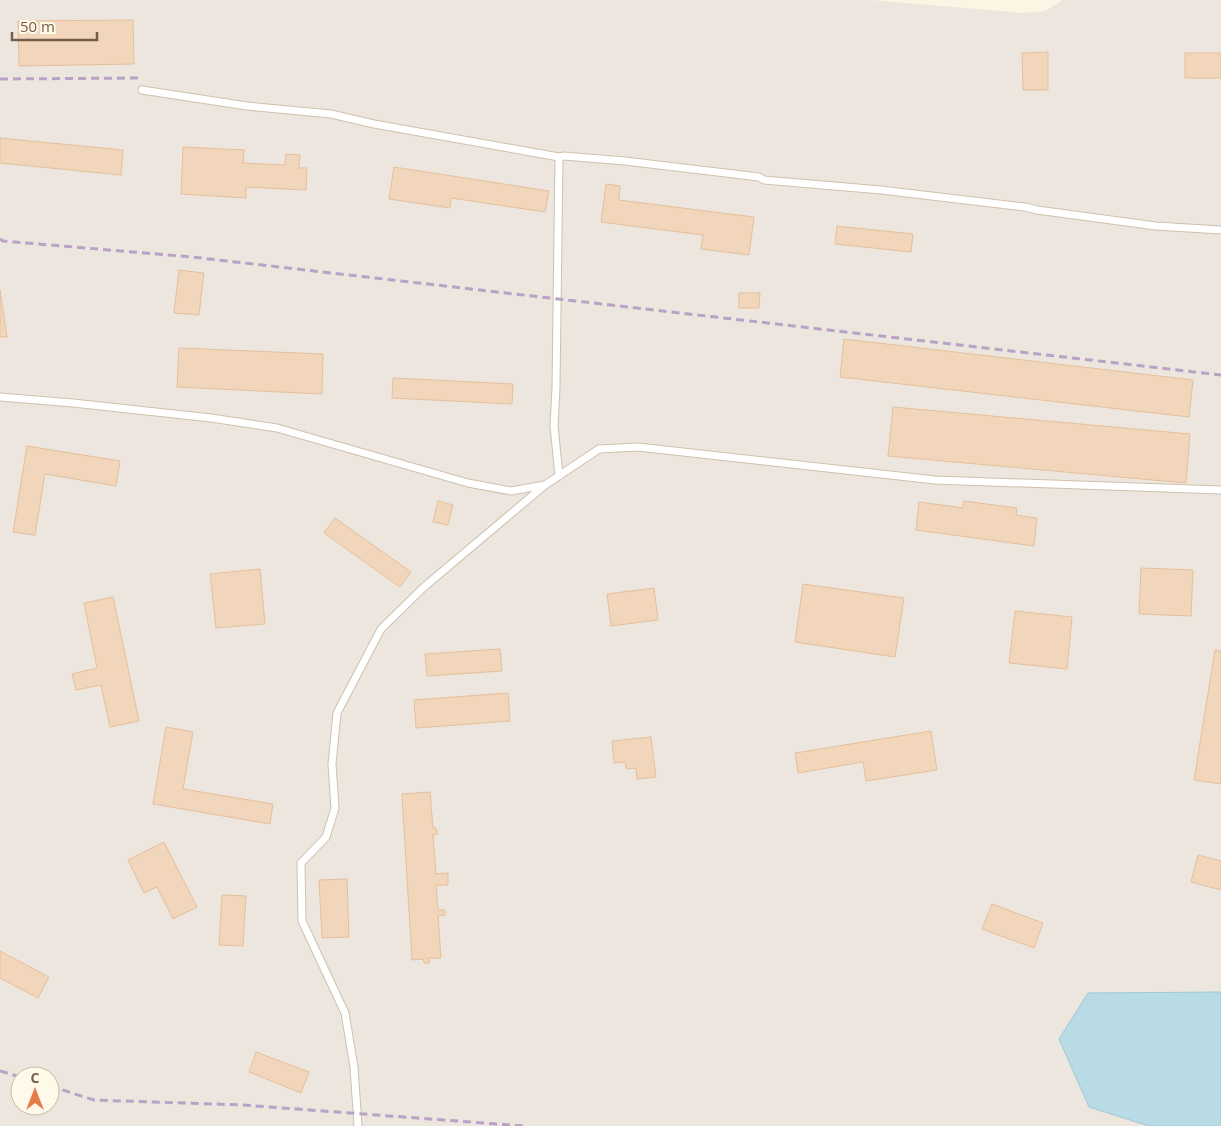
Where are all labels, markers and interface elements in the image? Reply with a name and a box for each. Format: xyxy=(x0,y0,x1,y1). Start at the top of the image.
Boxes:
scale bar xyxy=(12,10,98,42)
text: 50 m xyxy=(20,16,55,36)
north arrow xyxy=(10,1066,60,1116)
text: С xyxy=(31,1068,40,1087)

